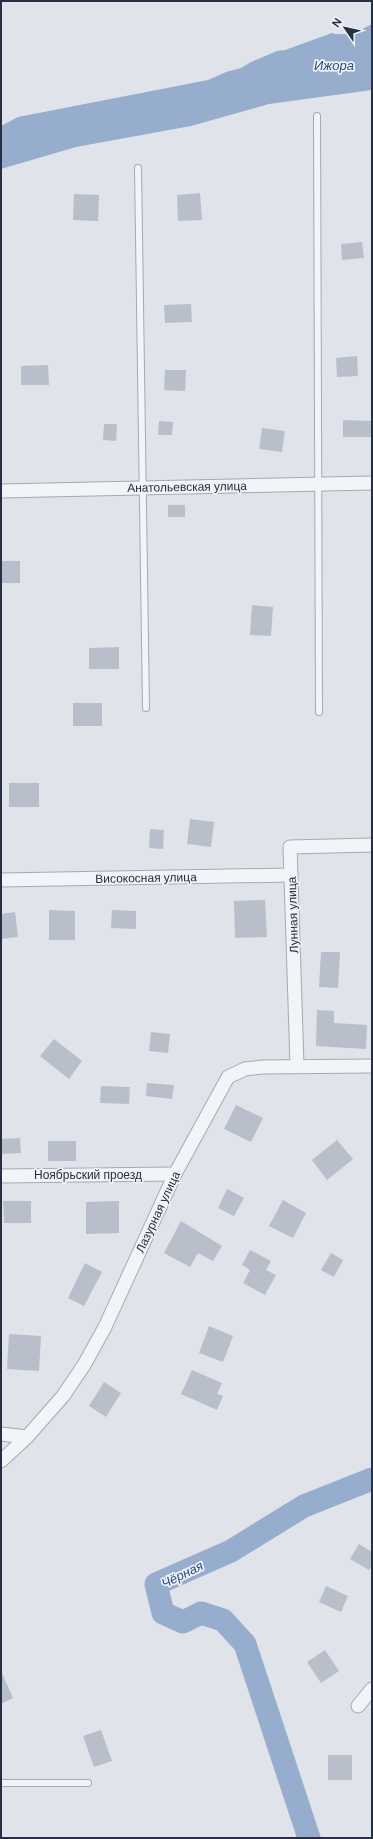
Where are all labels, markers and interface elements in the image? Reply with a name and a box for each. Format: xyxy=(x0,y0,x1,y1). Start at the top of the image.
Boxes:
north arrow xyxy=(325,8,365,48)
text: N xyxy=(329,15,345,30)
water label: Ижора xyxy=(314,57,354,74)
street label: Анатольевская улица xyxy=(127,478,247,496)
street label: Високосная улица xyxy=(95,869,197,887)
street label: Лунная улица xyxy=(284,876,302,954)
street label: Ноябрьский проезд xyxy=(34,1167,142,1183)
street label: Лазурная улица xyxy=(132,1168,184,1255)
water label: Чёрная xyxy=(158,1557,206,1592)

